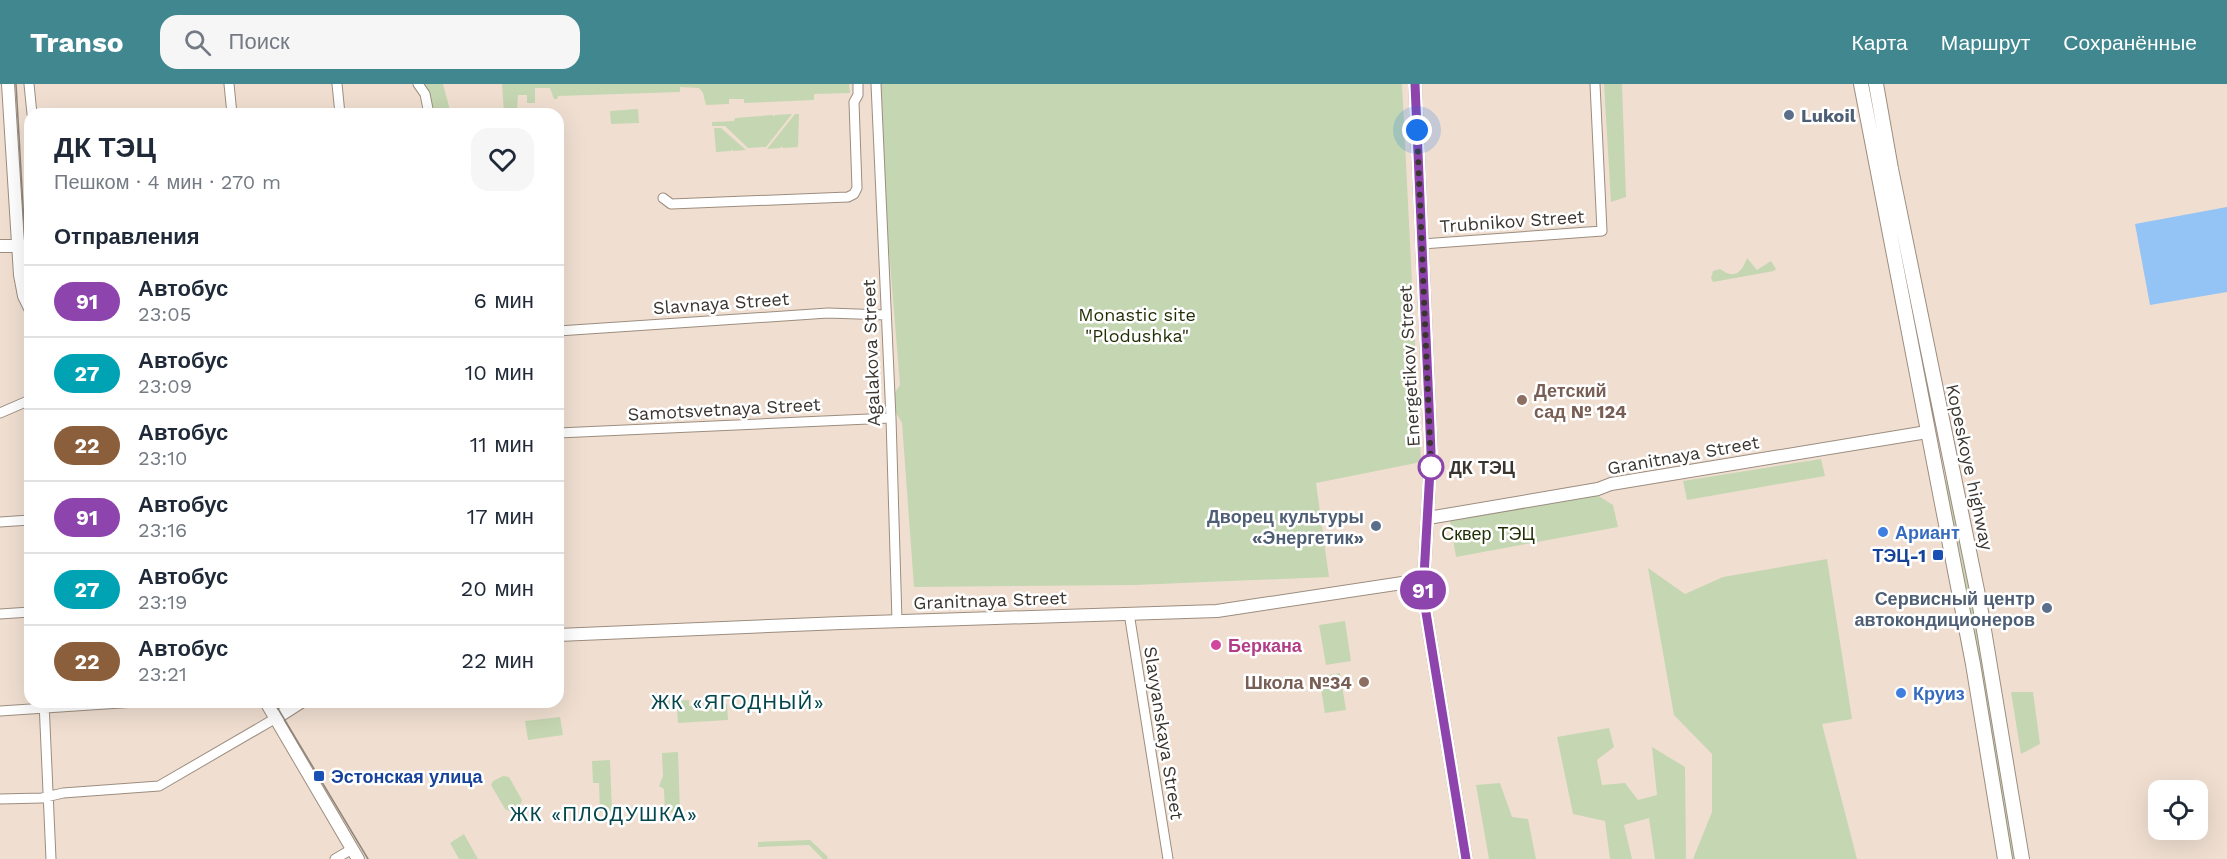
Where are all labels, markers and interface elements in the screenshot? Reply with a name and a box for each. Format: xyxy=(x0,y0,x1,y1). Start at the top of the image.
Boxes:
search box xyxy=(160,15,580,69)
text: Transo xyxy=(30,26,124,59)
icon: search xyxy=(181,26,214,59)
text: Поиск xyxy=(229,29,290,54)
text: Карта xyxy=(1852,30,1908,55)
text: Маршрут xyxy=(1941,30,2030,55)
text: Сохранённые xyxy=(2063,30,2197,55)
place label: Lukoil xyxy=(1801,105,1856,126)
marker: Lukoil xyxy=(1782,108,1796,122)
your location xyxy=(1402,115,1432,145)
button: heart xyxy=(471,128,534,191)
text: ДК ТЭЦ xyxy=(54,131,156,164)
text: Пешком · 4 мин · 270 m xyxy=(54,170,281,194)
street label: Trubnikov Street xyxy=(1439,205,1586,237)
text: Отправления xyxy=(54,224,200,249)
text: Автобус xyxy=(138,276,228,301)
street label: Agalakova Street xyxy=(858,279,884,427)
street label: Energetikov Street xyxy=(1394,284,1424,447)
text: 6 мин xyxy=(474,288,534,313)
street label: Slavnaya Street xyxy=(652,288,790,318)
text: 91 xyxy=(76,289,98,314)
text: 23:05 xyxy=(138,302,191,326)
park label: Monastic site "Plodushka" xyxy=(1078,304,1196,346)
text: Автобус xyxy=(138,348,228,373)
text: 10 мин xyxy=(465,360,534,385)
text: 27 xyxy=(75,361,99,386)
text: 23:09 xyxy=(138,374,192,398)
place label: Детский сад № 124 xyxy=(1534,380,1627,422)
street label: Kopeskoye highway xyxy=(1942,382,1998,553)
street label: Samotsvetnaya Street xyxy=(627,393,821,425)
marker: Детский сад № 124 xyxy=(1515,393,1529,407)
text: Автобус xyxy=(138,420,228,445)
street label: Granitnaya Street xyxy=(1605,431,1761,479)
text: 11 мин xyxy=(470,432,534,457)
text: 22 xyxy=(74,433,100,458)
text: 23:10 xyxy=(138,446,187,470)
marker: ДК ТЭЦ xyxy=(1418,454,1444,480)
place label: ДК ТЭЦ xyxy=(1449,457,1516,478)
text: Автобус xyxy=(138,492,228,517)
text: 17 мин xyxy=(467,504,534,529)
text: 91 xyxy=(76,505,98,530)
place label: Дворец культуры «Энергетик» xyxy=(1207,506,1364,548)
text: 23:16 xyxy=(138,518,187,542)
marker: Дворец культуры «Энергетик» xyxy=(1369,519,1383,533)
place label: Ариант xyxy=(1895,522,1960,543)
park label: Сквер ТЭЦ xyxy=(1441,523,1535,544)
marker: Ариант xyxy=(1876,525,1890,539)
place label: ТЭЦ-1 xyxy=(1873,545,1926,566)
marker: ТЭЦ-1 xyxy=(1931,548,1945,562)
text: Автобус xyxy=(138,564,228,589)
line badge: 91 xyxy=(1396,570,1450,610)
text: 20 мин xyxy=(460,576,534,601)
text: 27 xyxy=(75,577,99,602)
text: 91 xyxy=(1412,578,1434,603)
street label: Granitnaya Street xyxy=(913,587,1068,613)
place label: Сервисный центр автокондиционеров xyxy=(1854,588,2035,630)
text: 23:19 xyxy=(138,590,187,614)
marker: Сервисный центр автокондиционеров xyxy=(2040,601,2054,615)
place label: Беркана xyxy=(1228,635,1303,656)
text: Автобус xyxy=(138,636,228,661)
marker: Беркана xyxy=(1209,638,1223,652)
street label: Slavyanskaya Street xyxy=(1140,645,1188,822)
text: 22 мин xyxy=(461,648,534,673)
text: 22 xyxy=(74,649,100,674)
text: 23:21 xyxy=(138,662,187,686)
place label: Школа №34 xyxy=(1245,672,1352,693)
marker: Школа №34 xyxy=(1357,675,1371,689)
place label: Круиз xyxy=(1913,683,1965,704)
marker: Круиз xyxy=(1894,686,1908,700)
district label: ЖК «ЯГОДНЫЙ» xyxy=(651,690,825,714)
place label: Эстонская улица xyxy=(331,766,484,787)
marker: Эстонская улица xyxy=(312,769,326,783)
map controls xyxy=(2148,780,2208,840)
button: locate xyxy=(2148,780,2208,840)
district label: ЖК «ПЛОДУШКА» xyxy=(510,802,698,826)

